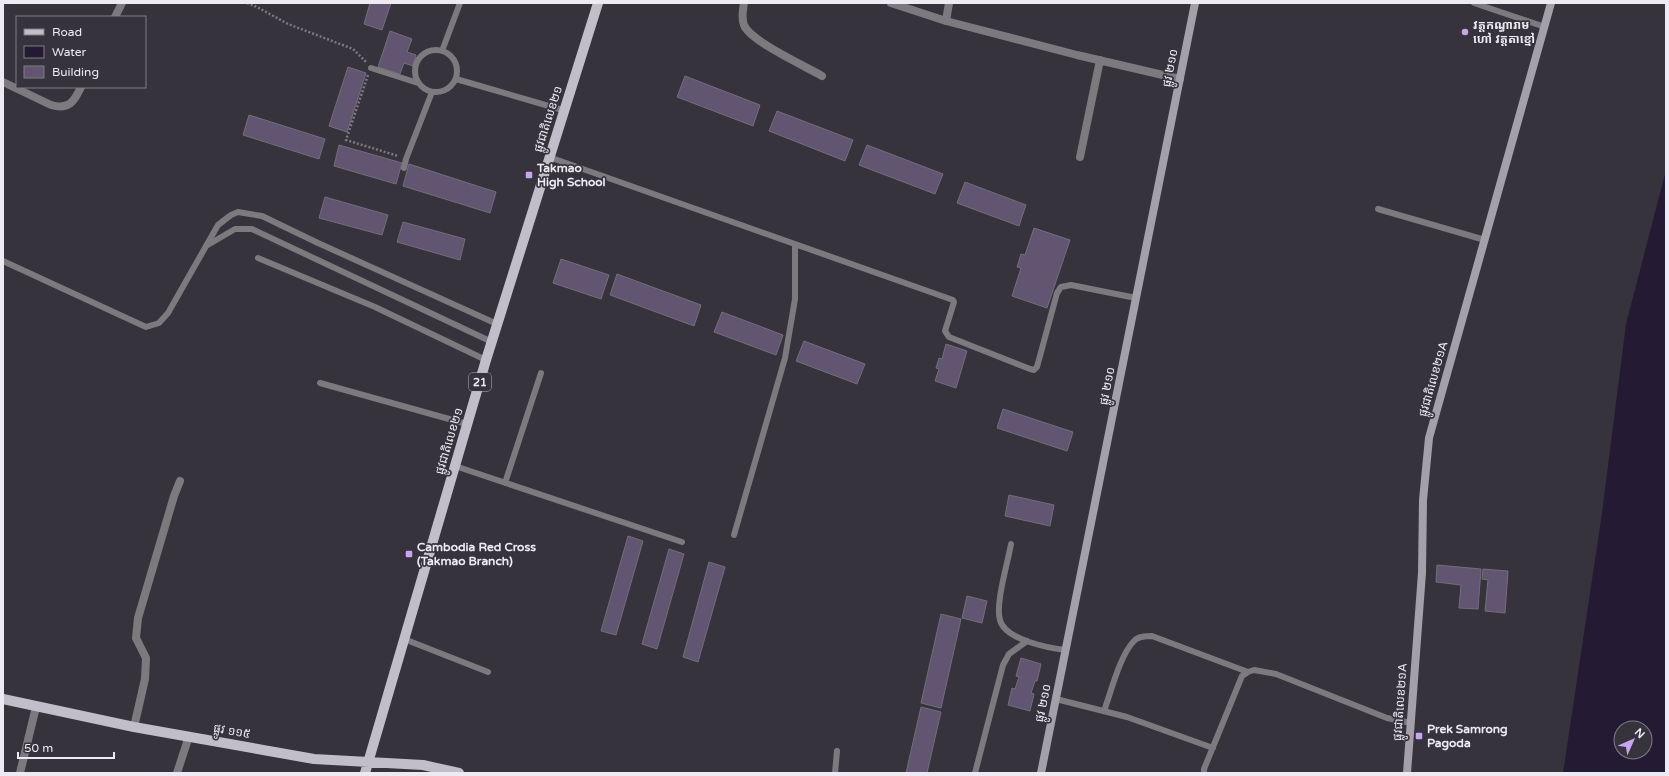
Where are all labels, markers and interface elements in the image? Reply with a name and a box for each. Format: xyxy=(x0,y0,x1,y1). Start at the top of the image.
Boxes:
legend xyxy=(16,16,146,88)
place label: វត្តកណ្ធារាម ហៅ វត្តតាខ្មៅ xyxy=(1473,18,1535,46)
text: Road xyxy=(52,25,82,39)
marker: វត្តកណ្ធារាម ហៅ វត្តតាខ្មៅ xyxy=(1460,27,1470,37)
text: Water xyxy=(52,45,87,59)
street label: ផ្លូវ ២១០ xyxy=(1159,48,1184,89)
text: Building xyxy=(52,65,99,79)
street label: ផ្លូវជាតិលេខ២១ xyxy=(531,84,569,155)
place label: Takmao High School xyxy=(536,161,606,190)
marker: Takmao High School xyxy=(524,170,534,180)
street label: ផ្លូវជាតិលេខ២១A xyxy=(1416,340,1454,419)
street label: ផ្លូវ ២១០ xyxy=(1096,366,1121,407)
road number: 21 xyxy=(469,373,491,391)
street label: ផ្លូវជាតិលេខ២១ xyxy=(432,406,469,477)
place label: Cambodia Red Cross (Takmao Branch) xyxy=(417,540,536,568)
marker: Cambodia Red Cross (Takmao Branch) xyxy=(404,549,414,559)
street label: ផ្លូវជាតិលេខ២១A xyxy=(1390,663,1413,742)
street label: ផ្លូវ ២១០ xyxy=(1032,683,1057,724)
north arrow xyxy=(1613,720,1653,760)
street label: ផ្លូវ ១១៥ xyxy=(212,721,252,745)
place label: Prek Samrong Pagoda xyxy=(1427,722,1508,751)
text: N xyxy=(1632,726,1647,741)
marker: Prek Samrong Pagoda xyxy=(1414,731,1424,741)
scale bar xyxy=(18,734,114,760)
text: 50 m xyxy=(24,741,53,755)

